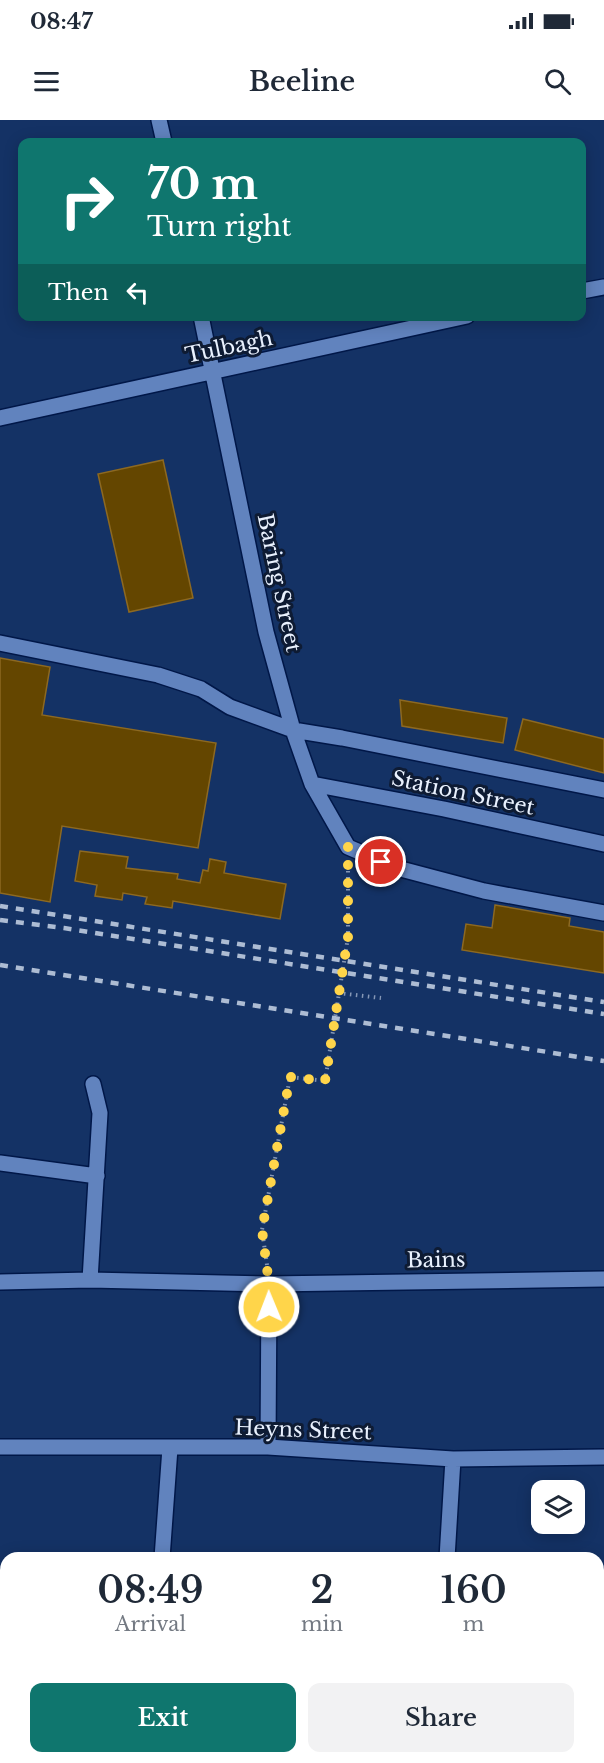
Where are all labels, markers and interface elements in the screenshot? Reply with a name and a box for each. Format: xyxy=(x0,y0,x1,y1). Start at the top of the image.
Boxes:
text: 08:47 xyxy=(30,8,93,35)
icon: menu xyxy=(30,65,63,98)
text: Beeline xyxy=(249,65,355,98)
icon: search xyxy=(541,65,574,98)
text: 70 m xyxy=(147,158,258,210)
icon: right xyxy=(48,162,126,240)
text: Turn right xyxy=(147,210,291,243)
icon: left xyxy=(121,276,154,309)
text: Then xyxy=(48,279,109,306)
street label: Tulbagh xyxy=(183,325,275,369)
street label: Baring Street xyxy=(252,511,306,655)
street label: Station Street xyxy=(389,765,537,821)
pin xyxy=(355,836,406,887)
icon: arrive xyxy=(364,845,397,878)
street label: Bains xyxy=(406,1246,466,1274)
position arrow xyxy=(237,1275,301,1339)
street label: Heyns Street xyxy=(234,1415,372,1445)
map controls xyxy=(531,1480,585,1534)
button: layers xyxy=(531,1480,585,1534)
text: 08:49 xyxy=(97,1568,204,1613)
text: 2 xyxy=(310,1568,334,1613)
text: 160 xyxy=(440,1568,507,1613)
text: Arrival xyxy=(115,1612,186,1636)
text: min xyxy=(301,1612,343,1636)
text: m xyxy=(463,1612,484,1636)
button: Exit xyxy=(30,1683,296,1752)
button: Share xyxy=(308,1683,574,1752)

